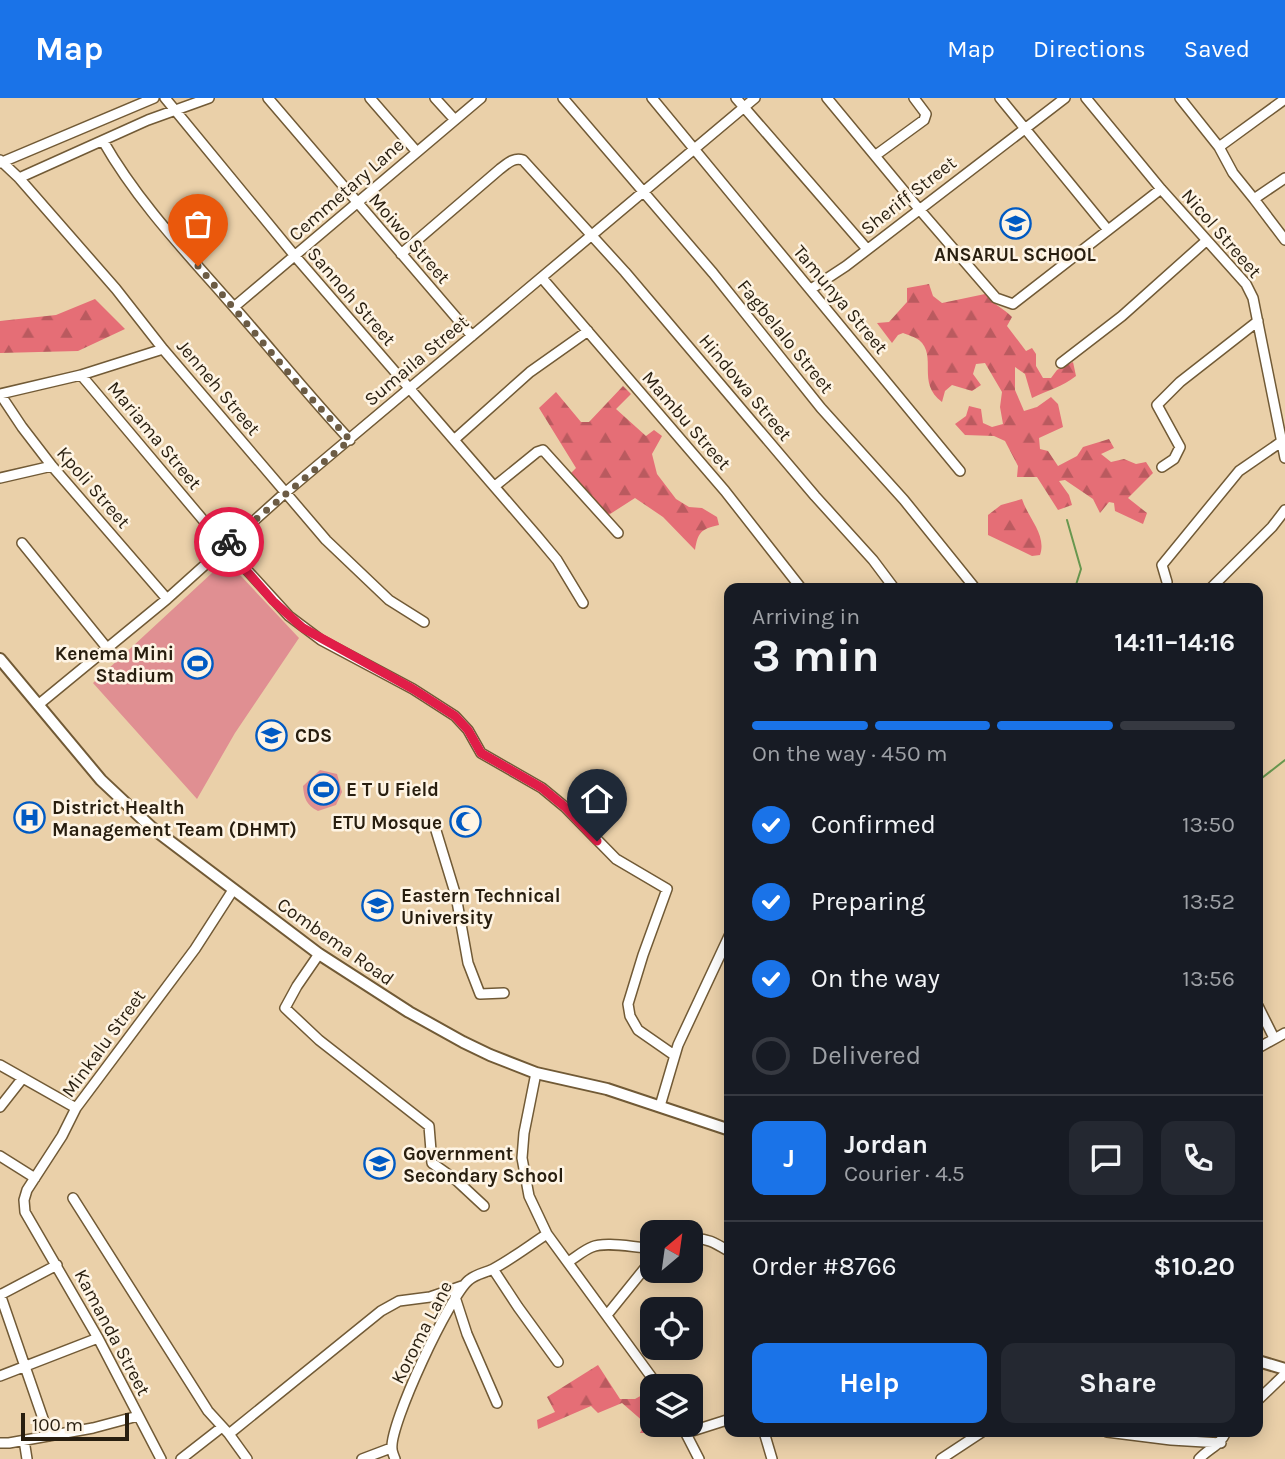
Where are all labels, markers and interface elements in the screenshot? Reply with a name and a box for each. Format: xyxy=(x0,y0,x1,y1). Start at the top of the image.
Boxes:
text: Map xyxy=(35,30,103,68)
text: Map xyxy=(947,35,995,63)
text: Directions xyxy=(1033,35,1146,63)
text: Saved xyxy=(1184,35,1250,63)
street label: Cemmetary Lane xyxy=(285,134,409,246)
street label: Sheriff Street xyxy=(857,152,961,240)
street label: Nicol Streeet xyxy=(1177,185,1266,283)
street label: Moiwo Street xyxy=(364,189,455,289)
pin xyxy=(168,194,228,266)
icon: bag xyxy=(179,205,217,243)
school or university icon: ANSARUL SCHOOL xyxy=(998,206,1032,240)
street label: Tamunya Street xyxy=(788,241,892,358)
street label: Sannoh Street xyxy=(302,243,400,350)
place label: ANSARUL SCHOOL xyxy=(934,244,1097,266)
street label: Fagbelalo Street xyxy=(733,275,838,398)
street label: Sumaila Street xyxy=(360,311,473,411)
street label: Hindowa Street xyxy=(694,330,796,445)
street label: Jenneh Street xyxy=(172,335,265,440)
street label: Mambu Street xyxy=(637,367,735,475)
street label: Mariama Street xyxy=(103,377,206,494)
street label: Kpoli Street xyxy=(52,442,135,533)
courier xyxy=(194,507,264,577)
icon: bike xyxy=(210,523,248,561)
text: Arriving in xyxy=(752,603,860,630)
text: 14:11–14:16 xyxy=(1114,627,1235,658)
text: 3 min xyxy=(752,629,880,683)
place label: Kenema Mini Stadium xyxy=(55,643,174,687)
sports icon: Kenema Mini Stadium xyxy=(180,647,214,681)
school or university icon: CDS xyxy=(255,718,289,752)
place label: CDS xyxy=(295,725,332,747)
text: On the way · 450 m xyxy=(752,740,948,767)
pin xyxy=(567,769,627,841)
sports icon: E T U Field xyxy=(306,772,340,806)
place label: E T U Field xyxy=(346,779,439,801)
icon: home xyxy=(578,780,616,818)
place label: District Health Management Team (DHMT) xyxy=(52,797,297,841)
hospital icon: District Health Management Team (DHMT) xyxy=(12,801,46,835)
mosque icon: ETU Mosque xyxy=(448,805,482,839)
icon: check xyxy=(752,806,790,844)
text: Confirmed xyxy=(811,809,936,840)
text: 13:50 xyxy=(1182,811,1235,838)
place label: ETU Mosque xyxy=(332,812,442,834)
icon: check xyxy=(752,883,790,921)
place label: Eastern Technical University xyxy=(401,885,560,929)
text: Preparing xyxy=(811,886,925,917)
text: 13:52 xyxy=(1182,888,1235,915)
school or university icon: Eastern Technical University xyxy=(361,889,395,923)
street label: Combema Road xyxy=(273,893,398,990)
icon: check xyxy=(752,960,790,998)
text: On the way xyxy=(811,963,940,994)
text: 13:56 xyxy=(1182,965,1235,992)
street label: Minkalu Street xyxy=(57,985,150,1102)
text: Delivered xyxy=(811,1040,921,1071)
button: chat xyxy=(1069,1121,1143,1195)
button: phone xyxy=(1161,1121,1235,1195)
text: Jordan xyxy=(844,1129,928,1160)
place label: Government Secondary School xyxy=(403,1143,564,1187)
text: J xyxy=(783,1143,795,1174)
school or university icon: Government Secondary School xyxy=(363,1147,397,1181)
text: Courier · 4.5 xyxy=(844,1160,965,1187)
north arrow xyxy=(640,1220,704,1283)
map controls xyxy=(640,1220,703,1437)
text: Order #8766 xyxy=(752,1251,897,1282)
text: $10.20 xyxy=(1154,1251,1235,1282)
street label: Kamanda Street xyxy=(70,1265,155,1399)
street label: Koroma Lane xyxy=(387,1277,457,1388)
button: locate xyxy=(640,1297,703,1360)
button: Help xyxy=(752,1343,987,1423)
button: Share xyxy=(1001,1343,1235,1423)
button: layers xyxy=(640,1374,703,1437)
scale bar xyxy=(21,1410,130,1442)
text: 100 m xyxy=(32,1414,83,1436)

